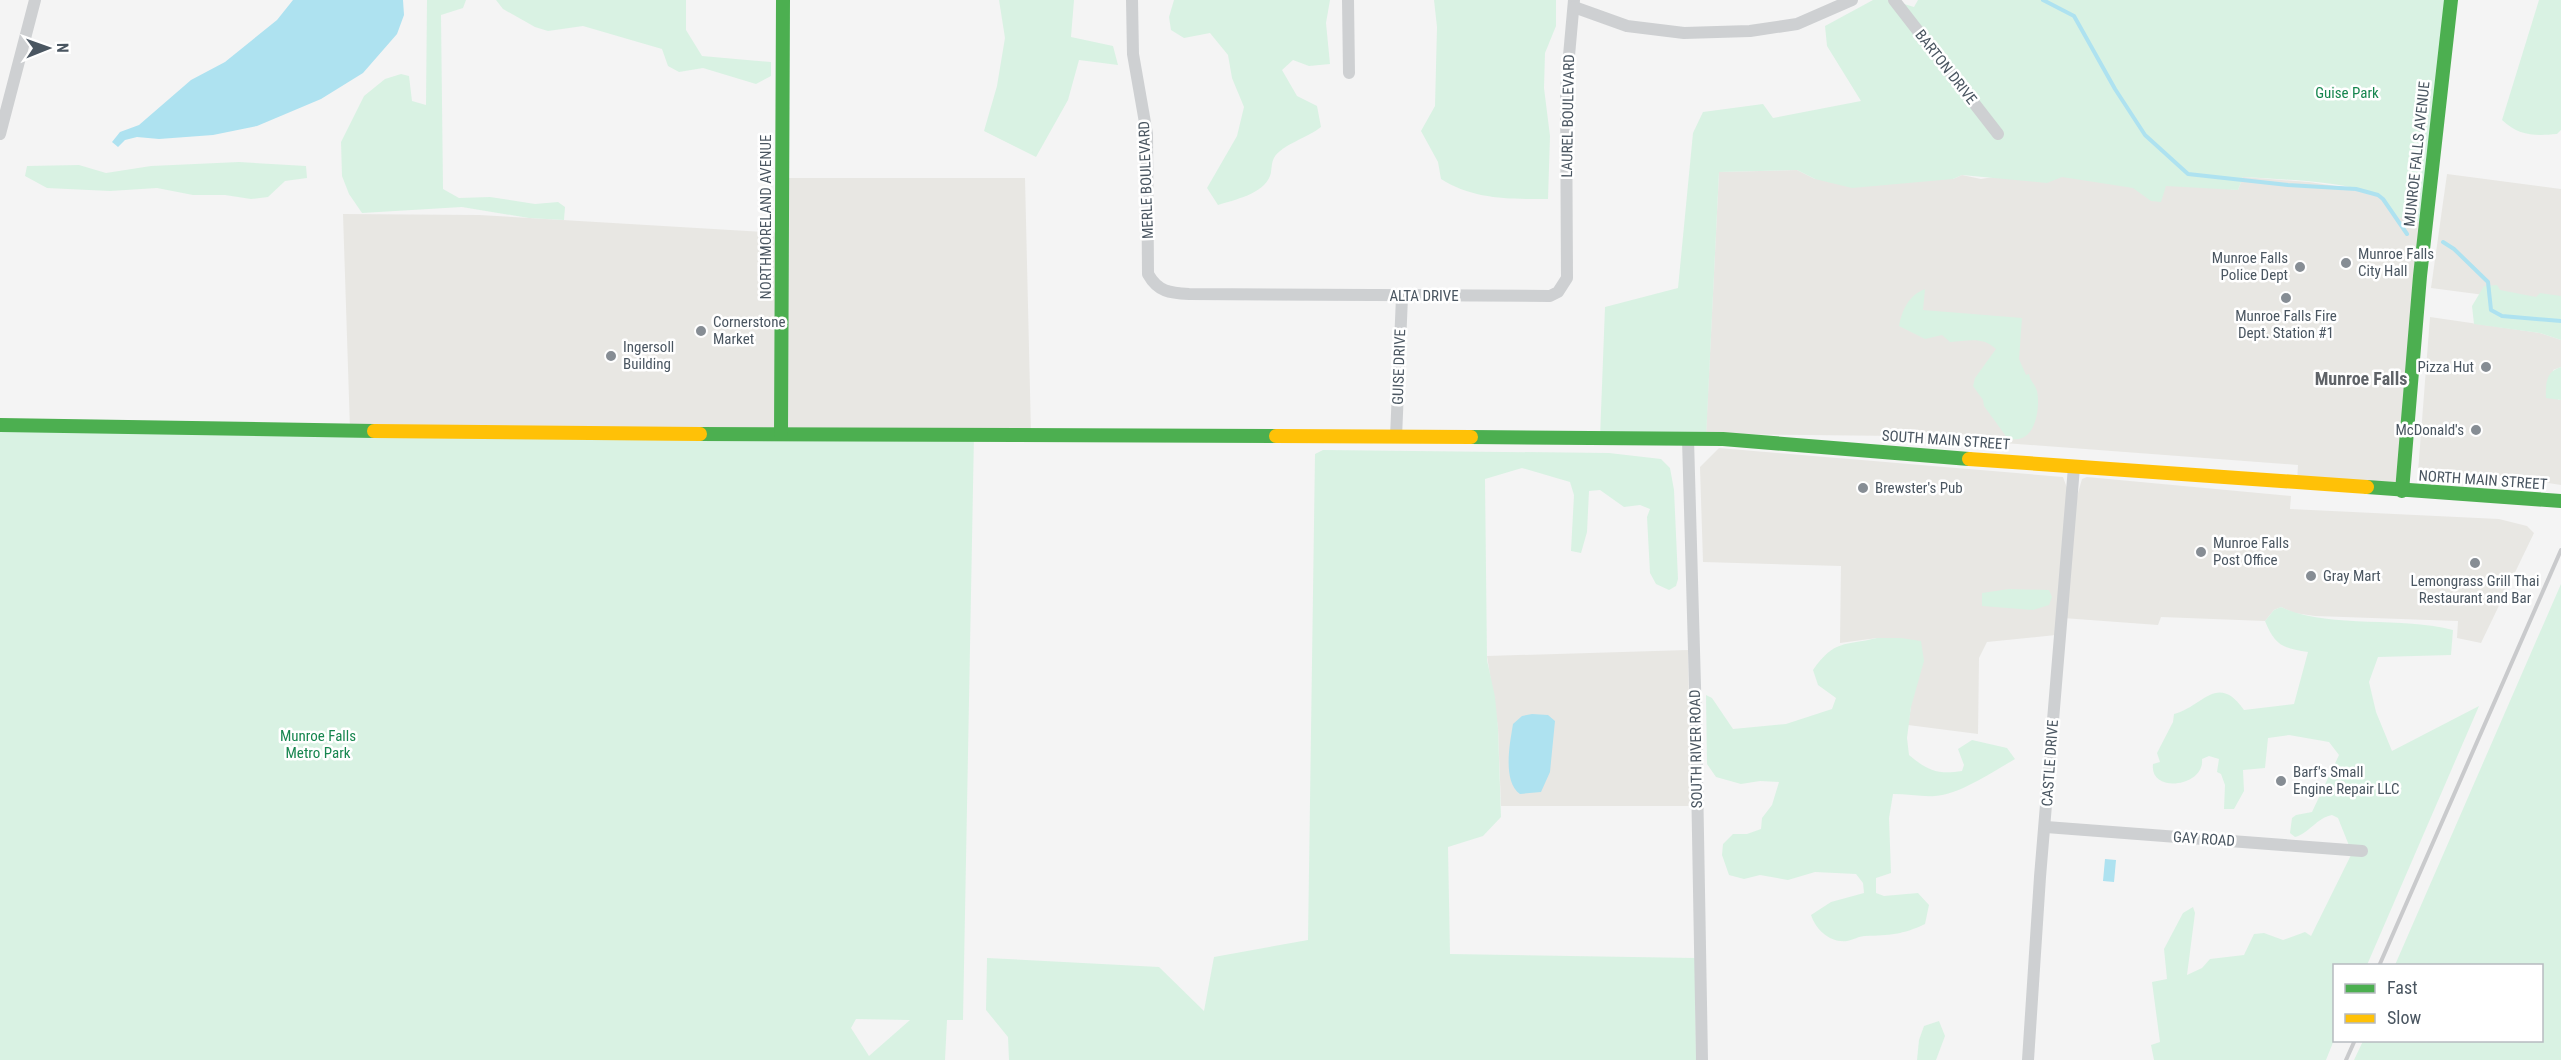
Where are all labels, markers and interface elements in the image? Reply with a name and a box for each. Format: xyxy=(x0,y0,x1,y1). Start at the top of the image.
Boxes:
north arrow xyxy=(18,18,78,78)
street label: BARTON DRIVE xyxy=(1911,26,1981,108)
text: N xyxy=(53,43,72,53)
street label: LAUREL BOULEVARD xyxy=(1558,54,1578,178)
street label: MUNROE FALLS AVENUE xyxy=(2400,80,2434,228)
park label: Guise Park xyxy=(2315,84,2379,102)
street label: MERLE BOULEVARD xyxy=(1135,121,1157,239)
street label: NORTHMORELAND AVENUE xyxy=(757,135,775,299)
place label: Munroe Falls City Hall xyxy=(2358,245,2434,280)
place label: Munroe Falls Police Dept xyxy=(2212,249,2288,284)
marker: Munroe Falls City Hall xyxy=(2339,256,2353,270)
marker: Munroe Falls Police Dept xyxy=(2293,260,2307,274)
street label: ALTA DRIVE xyxy=(1389,287,1459,305)
marker: Munroe Falls Fire Dept. Station #1 xyxy=(2279,291,2293,305)
place label: Munroe Falls Fire Dept. Station #1 xyxy=(2235,307,2337,342)
place label: Cornerstone Market xyxy=(713,313,785,348)
marker: Cornerstone Market xyxy=(694,324,708,338)
street label: GUISE DRIVE xyxy=(1389,329,1409,405)
place label: Ingersoll Building xyxy=(623,338,674,373)
marker: Ingersoll Building xyxy=(604,349,618,363)
place label: Pizza Hut xyxy=(2417,358,2474,376)
marker: Pizza Hut xyxy=(2479,360,2493,374)
district label: Munroe Falls xyxy=(2315,368,2407,389)
place label: McDonald's xyxy=(2395,421,2464,439)
marker: McDonald's xyxy=(2469,423,2483,437)
street label: SOUTH MAIN STREET xyxy=(1881,427,2011,453)
street label: NORTH MAIN STREET xyxy=(2418,467,2548,493)
place label: Brewster's Pub xyxy=(1875,479,1963,497)
marker: Brewster's Pub xyxy=(1856,481,1870,495)
place label: Munroe Falls Post Office xyxy=(2213,534,2289,569)
marker: Munroe Falls Post Office xyxy=(2194,545,2208,559)
marker: Lemongrass Grill Thai Restaurant and Bar xyxy=(2468,556,2482,570)
place label: Gray Mart xyxy=(2323,567,2381,585)
marker: Gray Mart xyxy=(2304,569,2318,583)
place label: Lemongrass Grill Thai Restaurant and Bar xyxy=(2411,572,2539,607)
street label: SOUTH RIVER ROAD xyxy=(1686,689,1706,809)
street label: CASTLE DRIVE xyxy=(2038,719,2062,807)
park label: Munroe Falls Metro Park xyxy=(280,727,356,762)
place label: Barf's Small Engine Repair LLC xyxy=(2293,763,2400,798)
marker: Barf's Small Engine Repair LLC xyxy=(2274,774,2288,788)
street label: GAY ROAD xyxy=(2172,828,2236,850)
legend xyxy=(2333,964,2543,1042)
text: Fast xyxy=(2387,977,2418,998)
text: Slow xyxy=(2387,1007,2422,1028)

